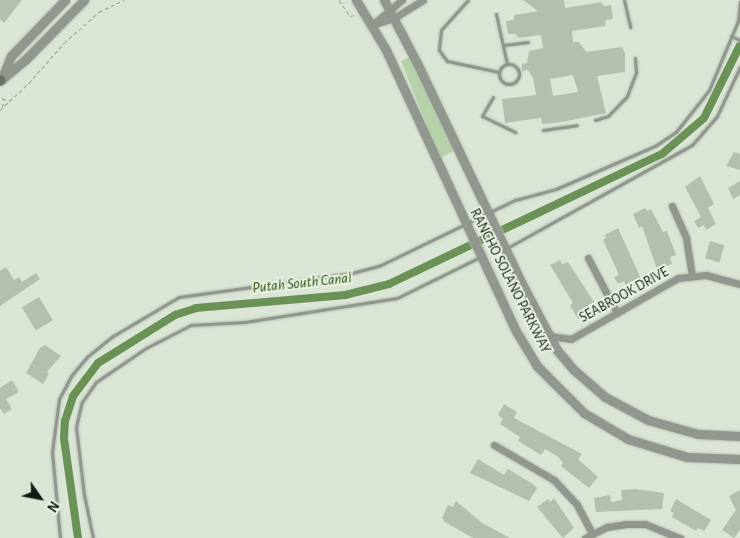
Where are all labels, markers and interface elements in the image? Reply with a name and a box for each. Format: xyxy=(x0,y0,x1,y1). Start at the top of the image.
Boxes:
street label: RANCHO SOLANO PARKWAY xyxy=(466,206,554,356)
street label: SEABROOK DRIVE xyxy=(576,264,672,326)
water label: Putah South Canal xyxy=(251,269,353,297)
north arrow xyxy=(15,473,65,523)
text: N xyxy=(44,498,61,514)

